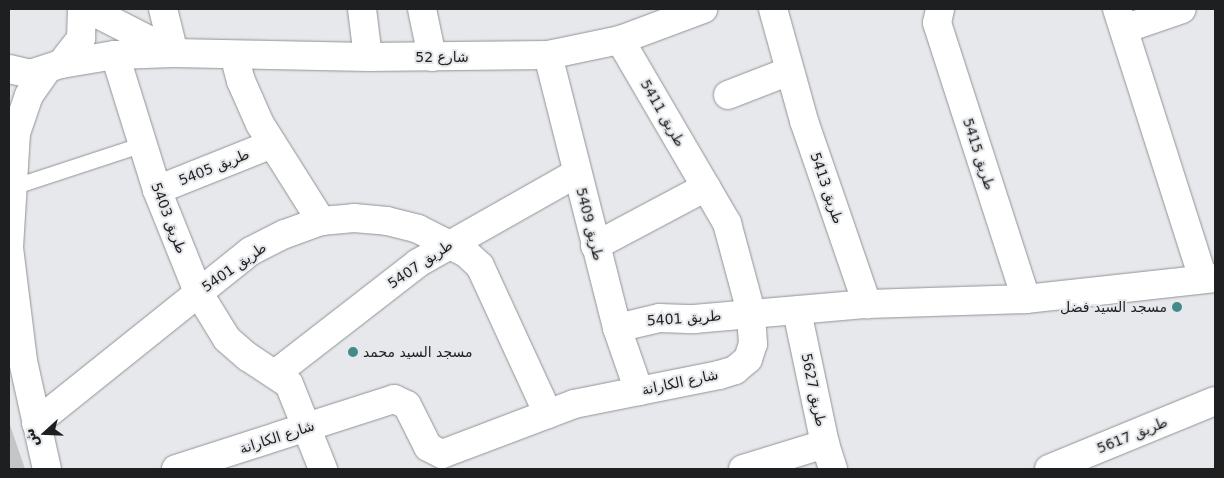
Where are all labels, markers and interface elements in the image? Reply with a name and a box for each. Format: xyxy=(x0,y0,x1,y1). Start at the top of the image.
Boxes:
street label: شارع 52 xyxy=(415,49,469,65)
street label: طريق 5411 xyxy=(637,77,689,149)
street label: طريق 5415 xyxy=(959,116,999,192)
street label: طريق 5405 xyxy=(176,145,252,189)
street label: طريق 5413 xyxy=(807,150,847,226)
street label: طريق 5403 xyxy=(148,180,190,256)
street label: طريق 5409 xyxy=(573,186,607,262)
street label: طريق 5407 xyxy=(384,236,456,292)
street label: طريق 5401 xyxy=(199,239,269,295)
place label: مسجد السيد فضل xyxy=(1060,299,1167,315)
marker: مسجد السيد فضل xyxy=(1171,301,1183,313)
street label: طريق 5401 xyxy=(646,307,722,329)
place label: مسجد السيد محمد xyxy=(363,344,472,360)
marker: مسجد السيد محمد xyxy=(347,346,359,358)
street label: طريق 5627 xyxy=(798,352,830,428)
street label: شارع الكارانة xyxy=(640,366,720,398)
north arrow xyxy=(20,408,70,458)
street label: طريق 5617 xyxy=(1094,413,1170,457)
street label: شارع الكارانة xyxy=(237,417,317,457)
text: ش xyxy=(20,426,42,450)

